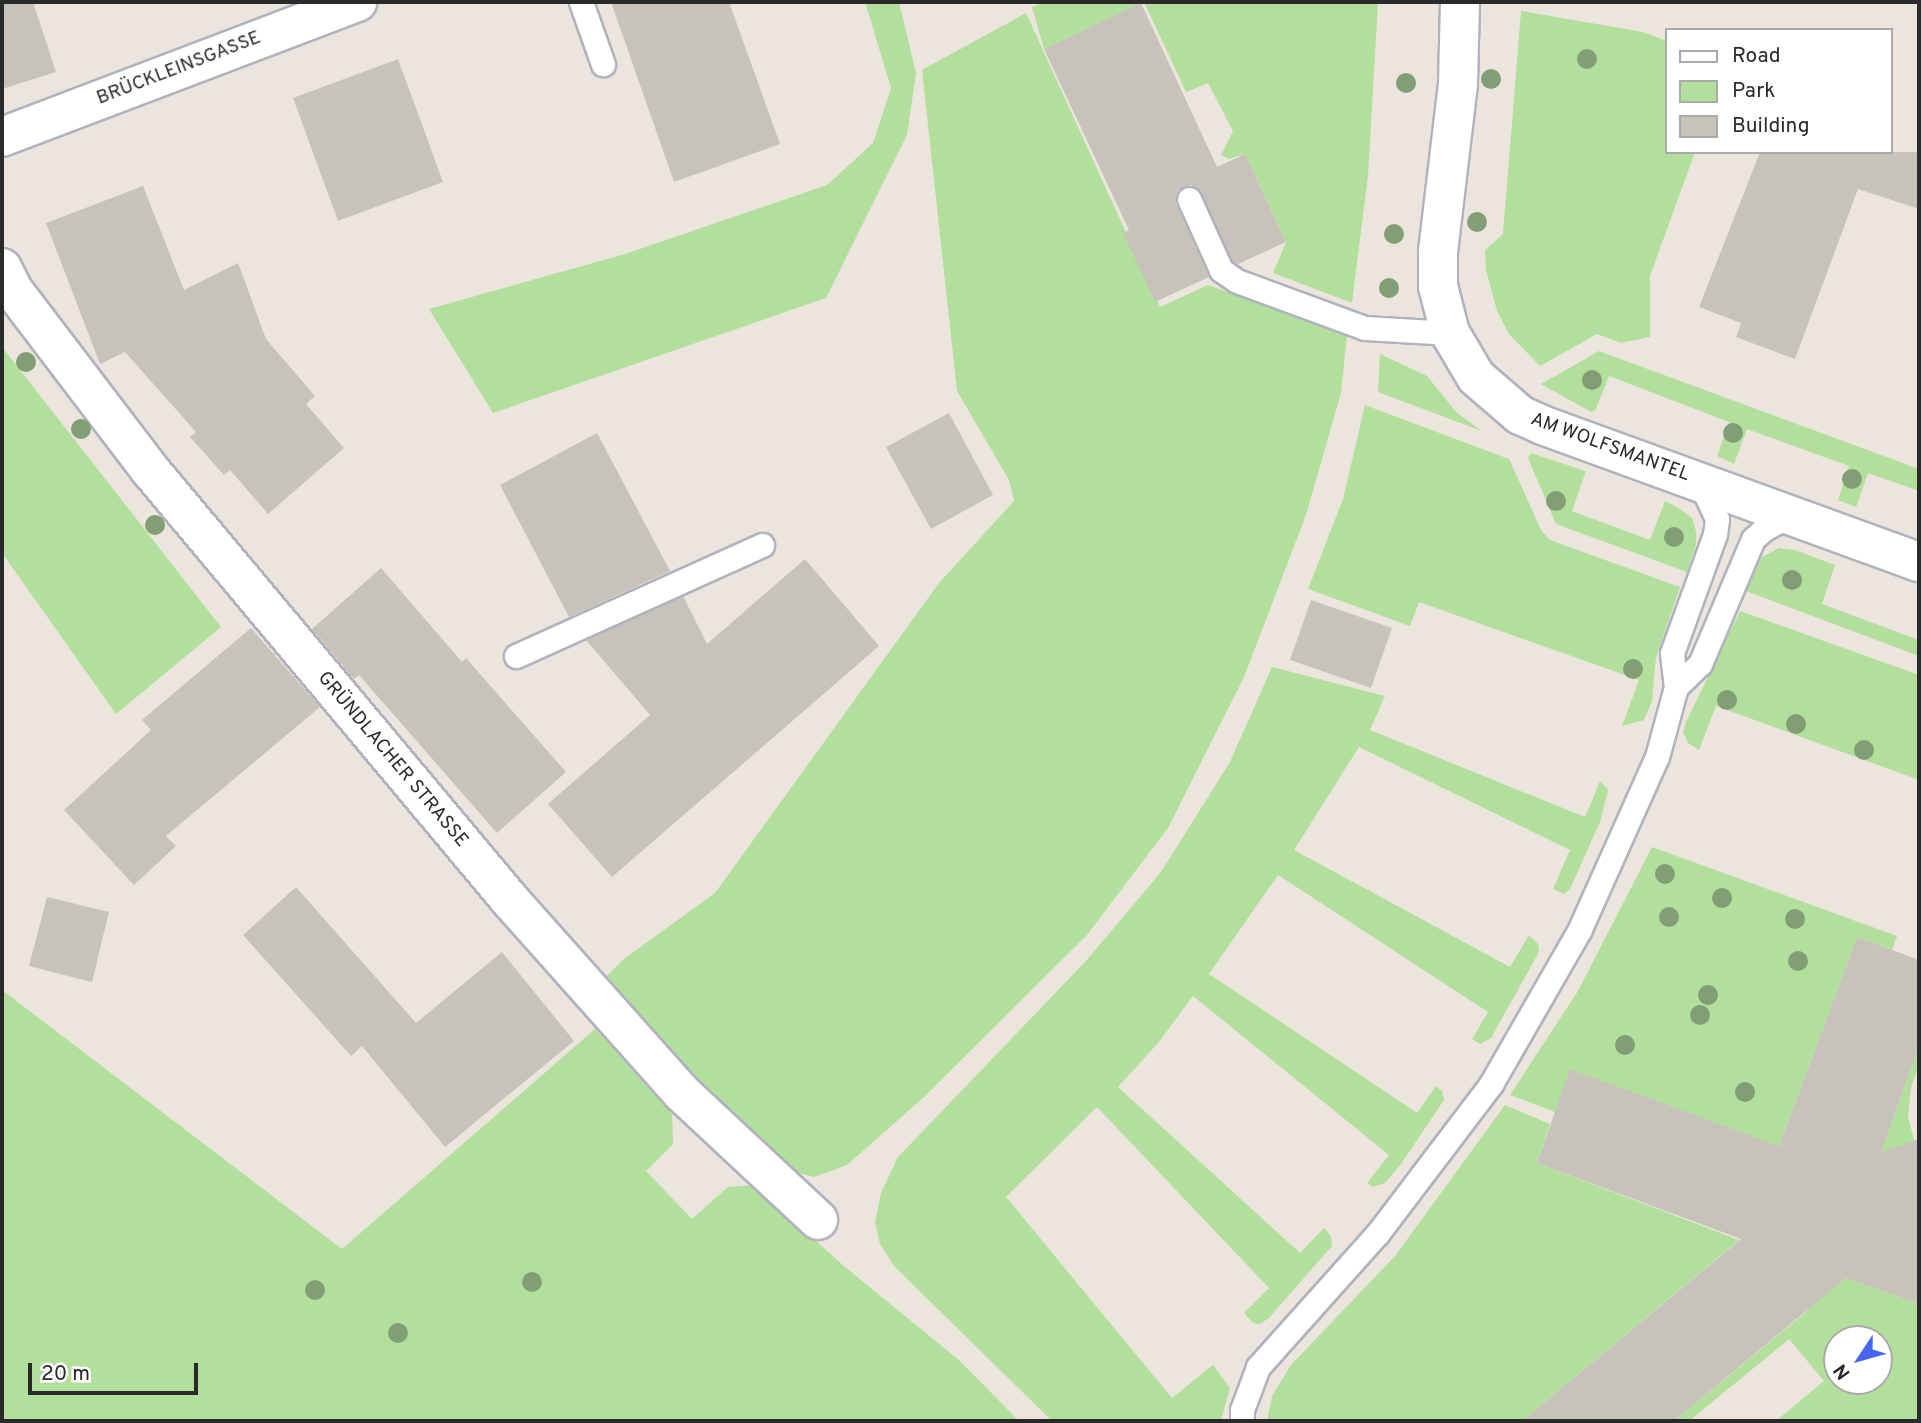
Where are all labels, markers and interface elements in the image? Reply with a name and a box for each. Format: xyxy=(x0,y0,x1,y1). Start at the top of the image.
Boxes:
street label: BRÜCKLEINSGASSE xyxy=(94,27,264,111)
legend xyxy=(1666,28,1893,154)
text: Road xyxy=(1732,43,1781,70)
text: Park xyxy=(1732,78,1775,105)
text: Building xyxy=(1732,113,1810,140)
street label: AM WOLFSMANTEL xyxy=(1527,409,1693,487)
street label: GRÜNDLACHER STRASSE xyxy=(312,667,472,853)
north arrow xyxy=(1823,1325,1893,1395)
scale bar xyxy=(32,1350,201,1394)
text: N xyxy=(1829,1359,1856,1384)
text: 20 m xyxy=(41,1361,90,1388)

